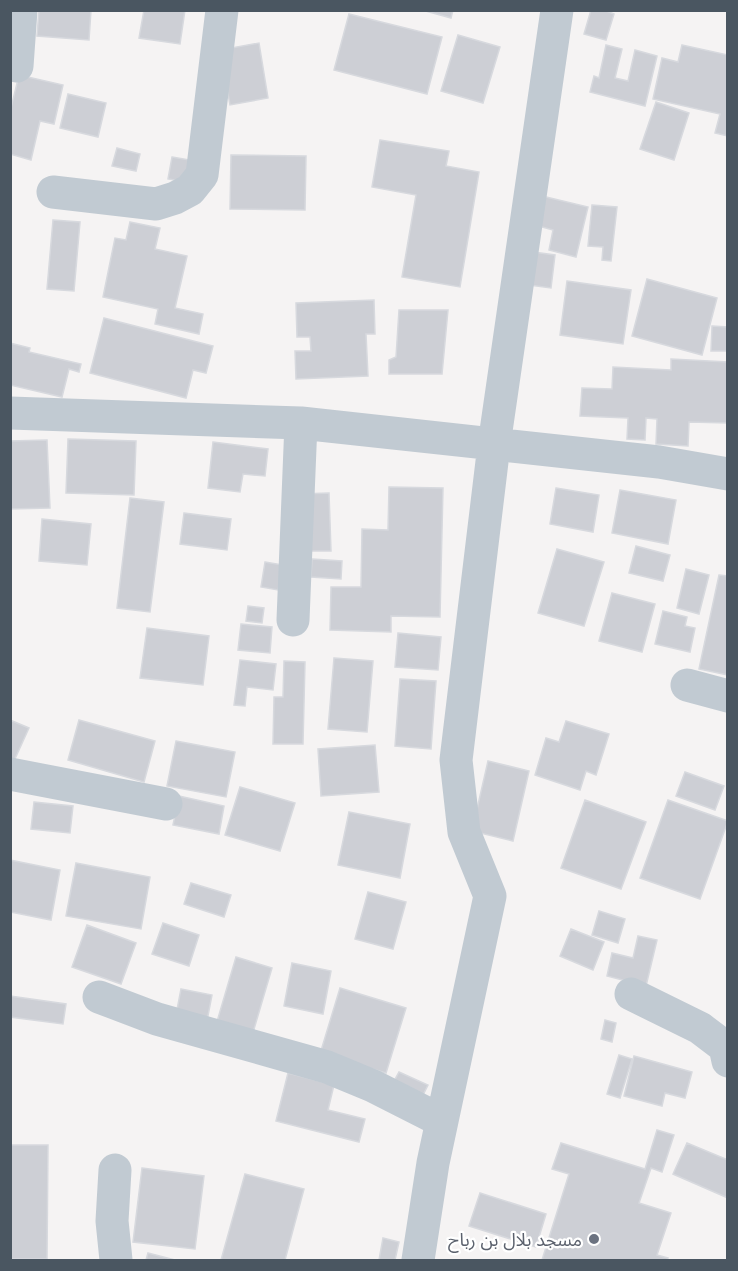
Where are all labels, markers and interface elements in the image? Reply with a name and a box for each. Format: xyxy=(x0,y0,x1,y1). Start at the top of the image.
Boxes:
place label: مسجد بلال بن رباح xyxy=(448,1227,582,1253)
marker: مسجد بلال بن رباح xyxy=(587,1232,601,1246)

